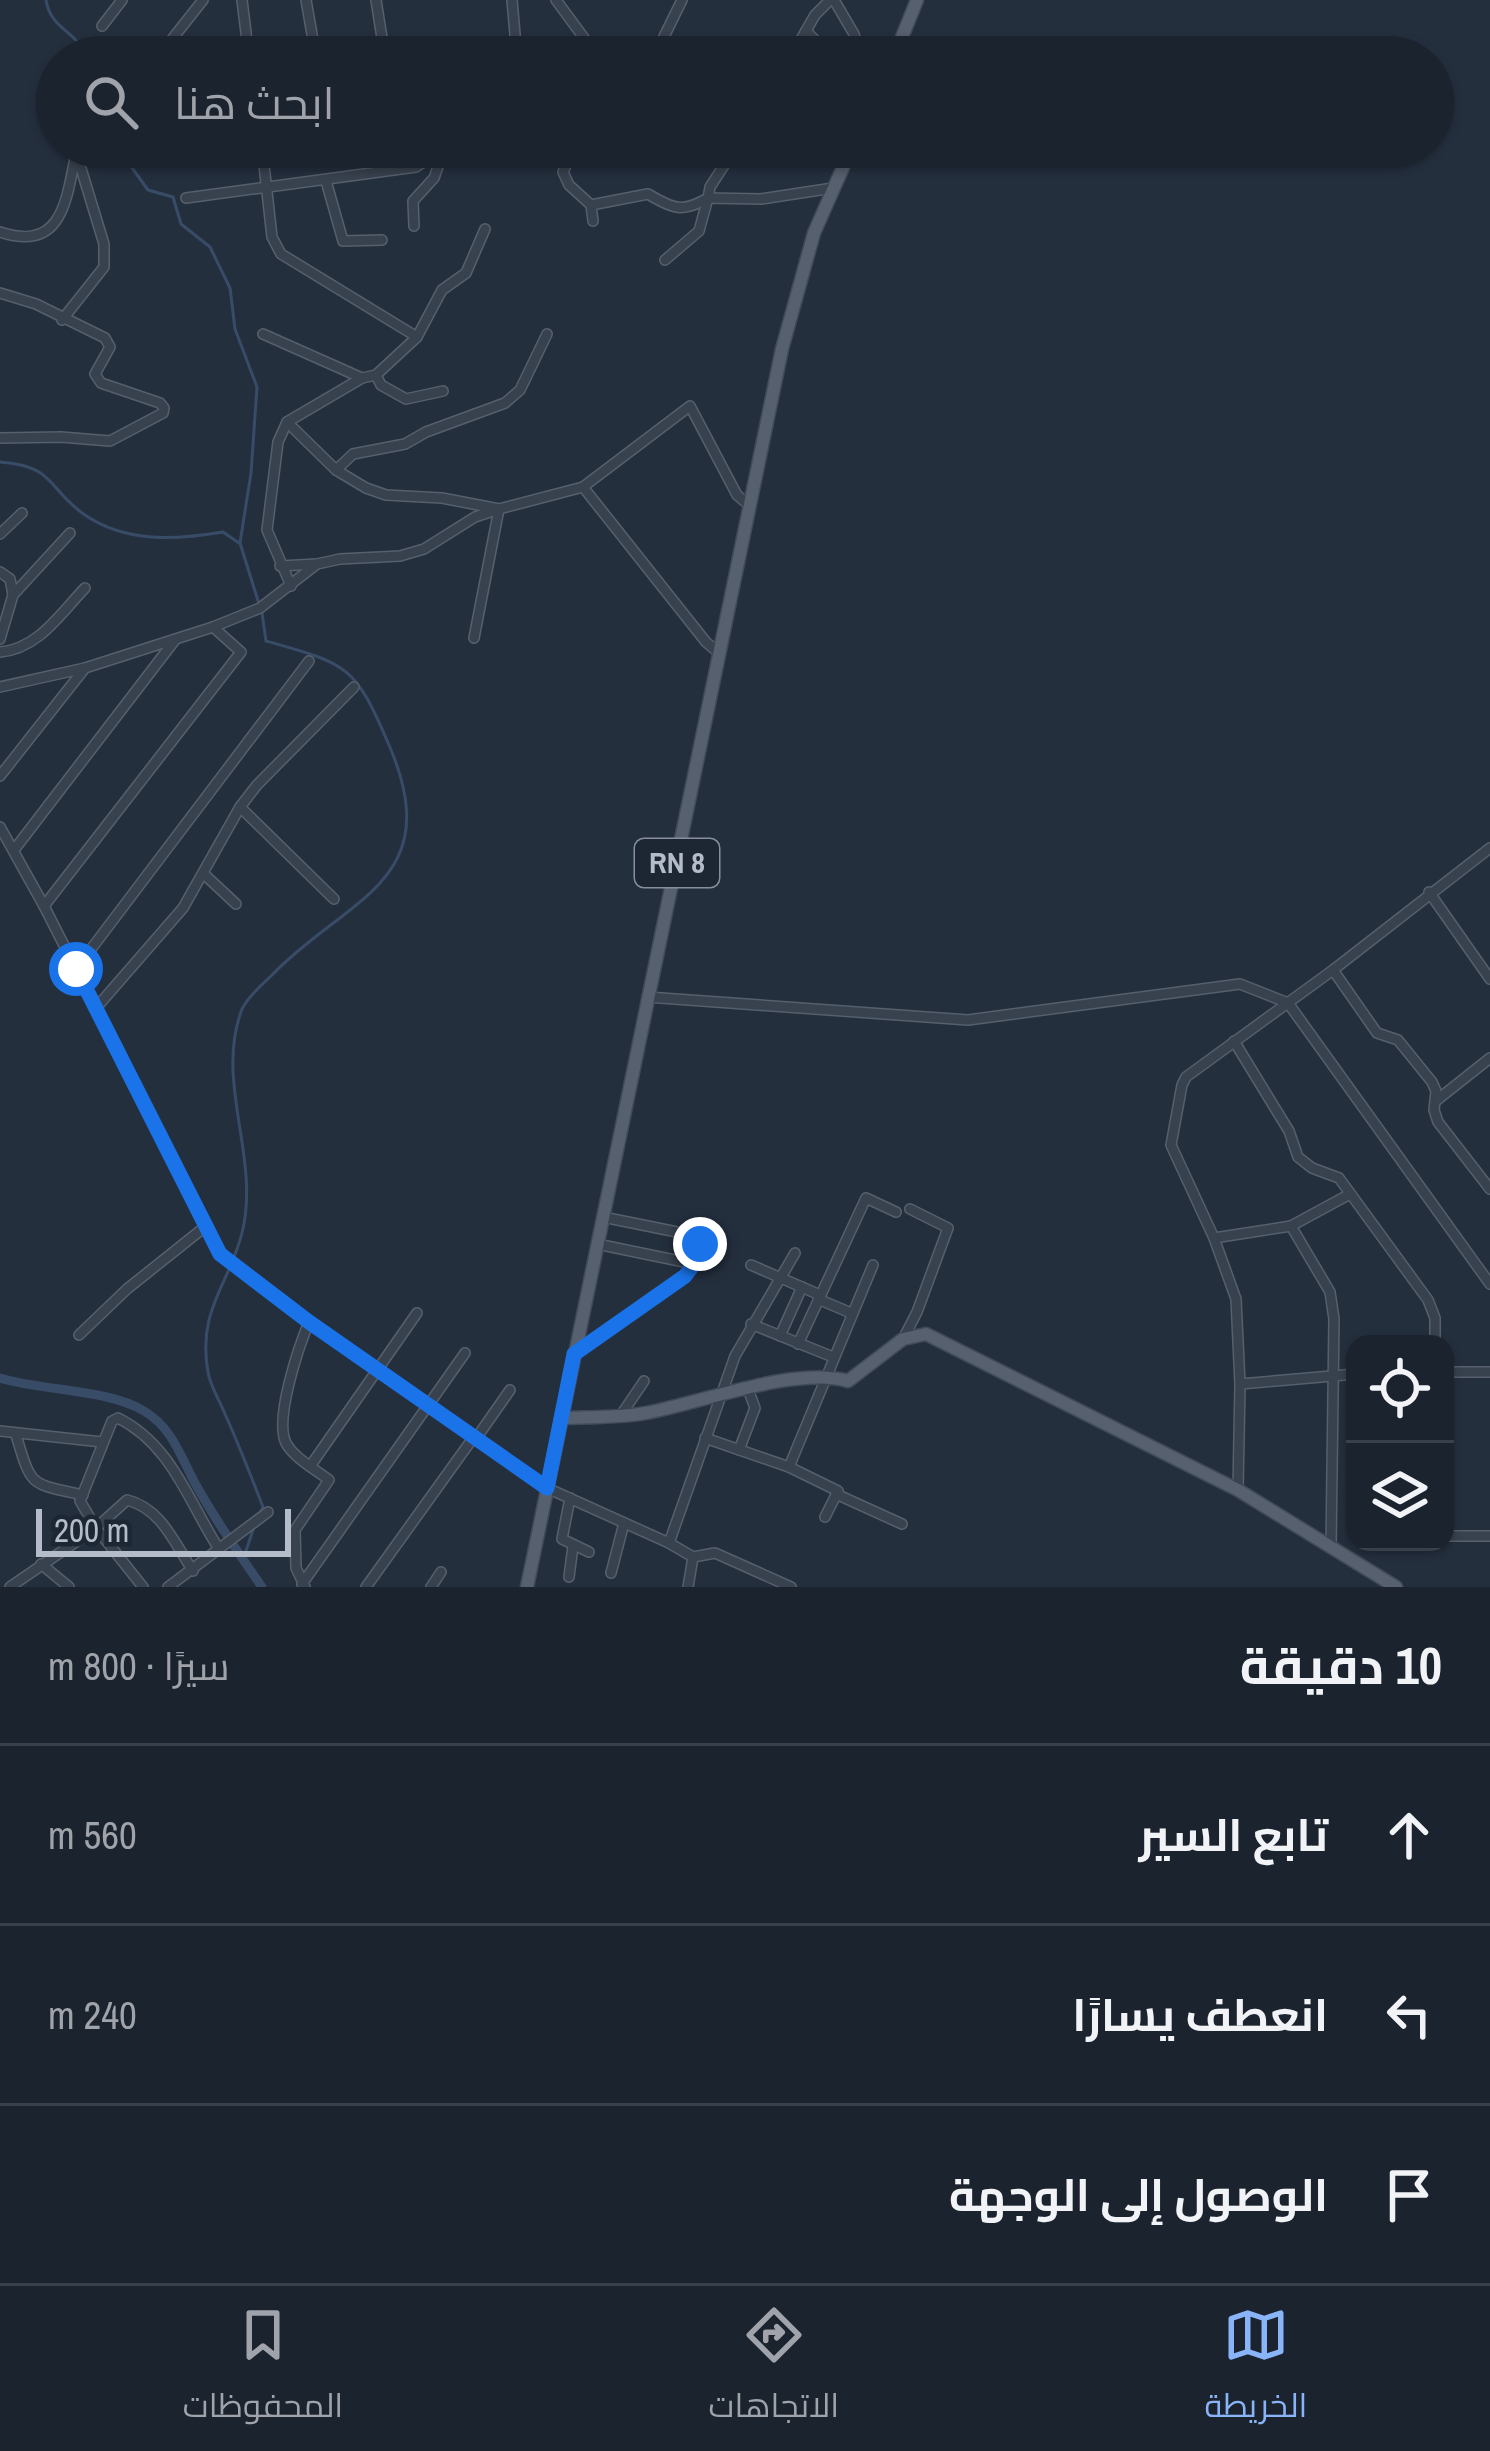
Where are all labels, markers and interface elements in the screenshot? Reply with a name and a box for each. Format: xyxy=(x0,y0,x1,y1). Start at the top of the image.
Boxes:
search box xyxy=(36,36,1454,168)
icon: search xyxy=(78,69,144,135)
text: ابحث هنا xyxy=(174,72,335,133)
road number: RN 8 xyxy=(635,839,719,887)
route start xyxy=(49,942,103,996)
route end xyxy=(673,1217,727,1271)
map controls xyxy=(1346,1335,1454,1551)
button: locate xyxy=(1346,1335,1454,1443)
button: layers xyxy=(1346,1443,1454,1551)
scale bar xyxy=(36,1503,291,1556)
text: 200 m xyxy=(54,1508,129,1552)
text: 10 دقيقة xyxy=(1240,1631,1442,1700)
text: سيرًا · 800 m xyxy=(48,1640,230,1692)
icon: ahead xyxy=(1376,1802,1442,1868)
text: تابع السير xyxy=(1139,1804,1328,1865)
text: 560 m xyxy=(48,1809,137,1861)
icon: left xyxy=(1376,1982,1442,2048)
text: انعطف يسارًا xyxy=(1072,1984,1328,2045)
text: 240 m xyxy=(48,1989,137,2041)
icon: arrive xyxy=(1376,2162,1442,2228)
text: الوصول إلى الوجهة xyxy=(949,2164,1328,2225)
tab: المحفوظات xyxy=(183,2302,343,2436)
tab: الاتجاهات xyxy=(709,2302,839,2436)
tab: الخريطة xyxy=(1204,2302,1307,2436)

